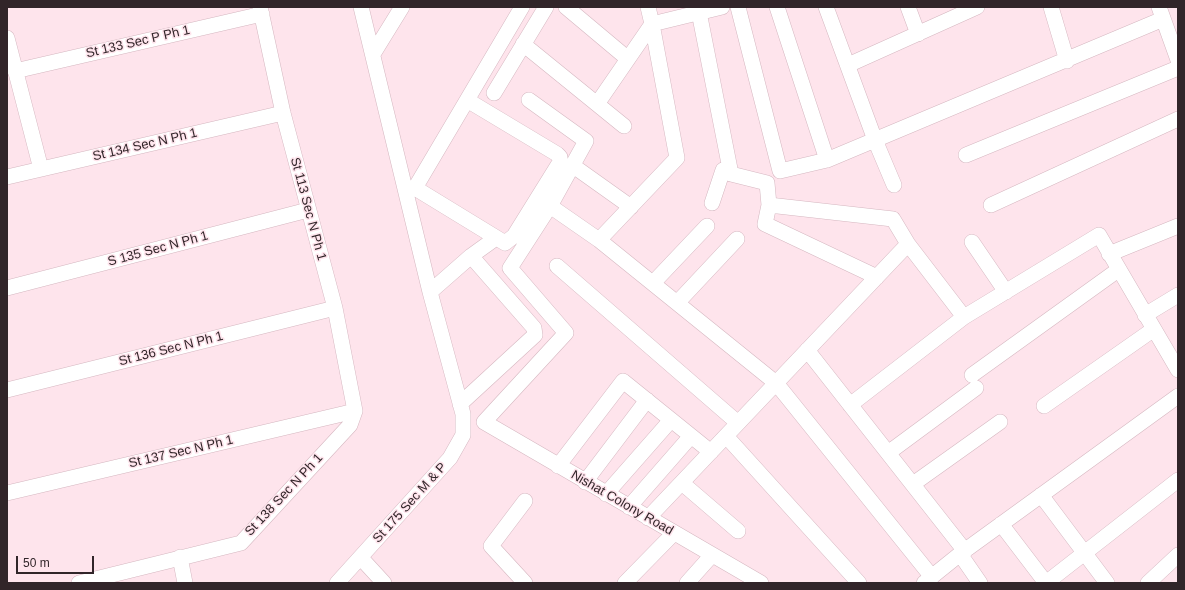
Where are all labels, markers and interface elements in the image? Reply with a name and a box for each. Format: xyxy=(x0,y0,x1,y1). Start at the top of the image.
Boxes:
street label: St 133 Sec P Ph 1 xyxy=(84,22,192,62)
street label: St 134 Sec N Ph 1 xyxy=(91,125,199,165)
street label: St 113 Sec N Ph 1 xyxy=(287,156,329,262)
street label: S 135 Sec N Ph 1 xyxy=(106,228,210,270)
street label: St 136 Sec N Ph 1 xyxy=(117,328,225,370)
street label: St 137 Sec N Ph 1 xyxy=(127,432,235,472)
street label: St 138 Sec N Ph 1 xyxy=(242,451,326,539)
street label: St 175 Sec M & P xyxy=(370,460,450,546)
street label: Nishat Colony Road xyxy=(568,467,676,539)
scale bar xyxy=(18,548,96,574)
text: 50 m xyxy=(23,556,50,570)

